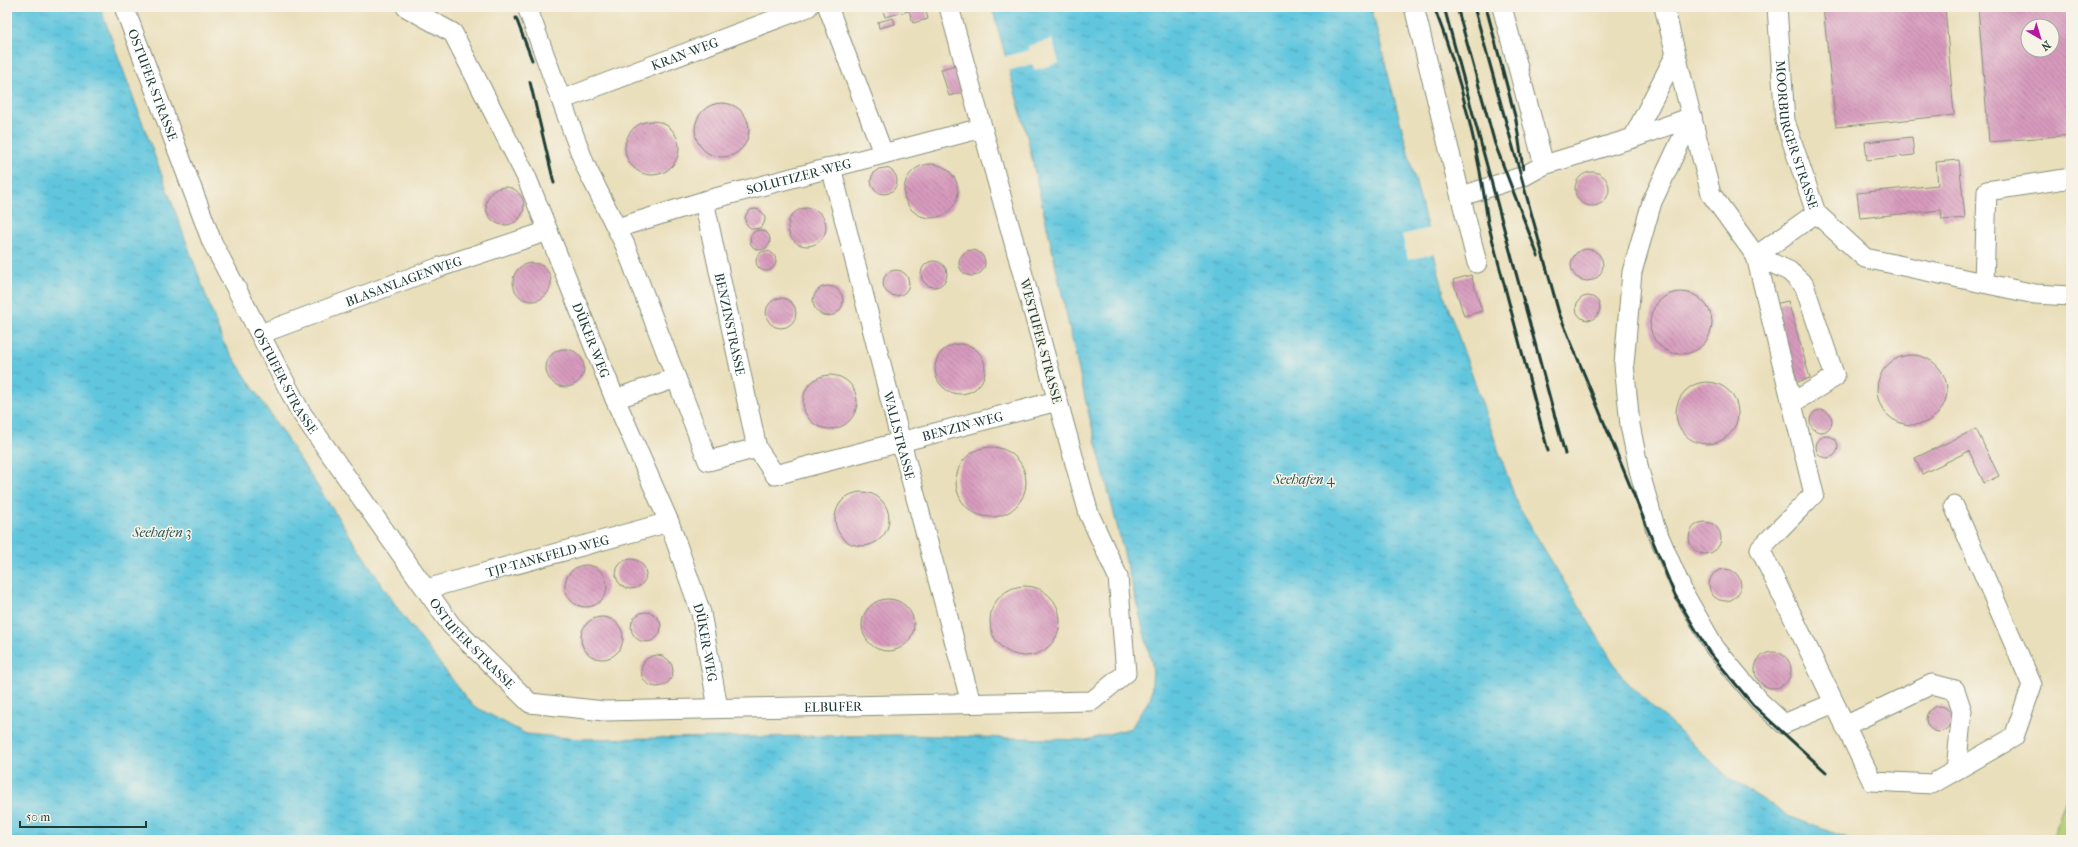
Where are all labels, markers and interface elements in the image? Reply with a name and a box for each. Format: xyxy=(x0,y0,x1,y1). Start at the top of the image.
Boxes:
north arrow xyxy=(2020,18,2060,58)
street label: OSTUFER-STRASSE xyxy=(125,27,181,143)
street label: KRAN-WEG xyxy=(649,34,720,73)
text: N xyxy=(2038,38,2053,54)
street label: MOORBURGER STRASSE xyxy=(1773,60,1822,211)
street label: SOLUTIZER-WEG xyxy=(745,155,853,197)
street label: BLASANLAGENWEG xyxy=(343,253,464,309)
street label: BENZINSTRASSE xyxy=(712,271,749,377)
street label: WESTUFER-STRASSE xyxy=(1017,276,1065,405)
street label: DÜKER-WEG xyxy=(570,300,613,380)
street label: OSTUFER-STRASSE xyxy=(251,325,321,436)
street label: WALLSTRASSE xyxy=(881,389,918,481)
street label: BENZIN-WEG xyxy=(920,408,1005,444)
water label: Seehafen 4 xyxy=(1272,471,1336,488)
water label: Seehafen 3 xyxy=(131,524,192,541)
street label: TJP-TANKFELD-WEG xyxy=(484,531,611,580)
street label: OSTUFER-STRASSE xyxy=(427,595,518,691)
street label: DÜKER-WEG xyxy=(691,601,721,683)
street label: ELBUFER xyxy=(804,698,863,714)
scale bar xyxy=(20,803,146,829)
text: 50 m xyxy=(26,810,50,824)

